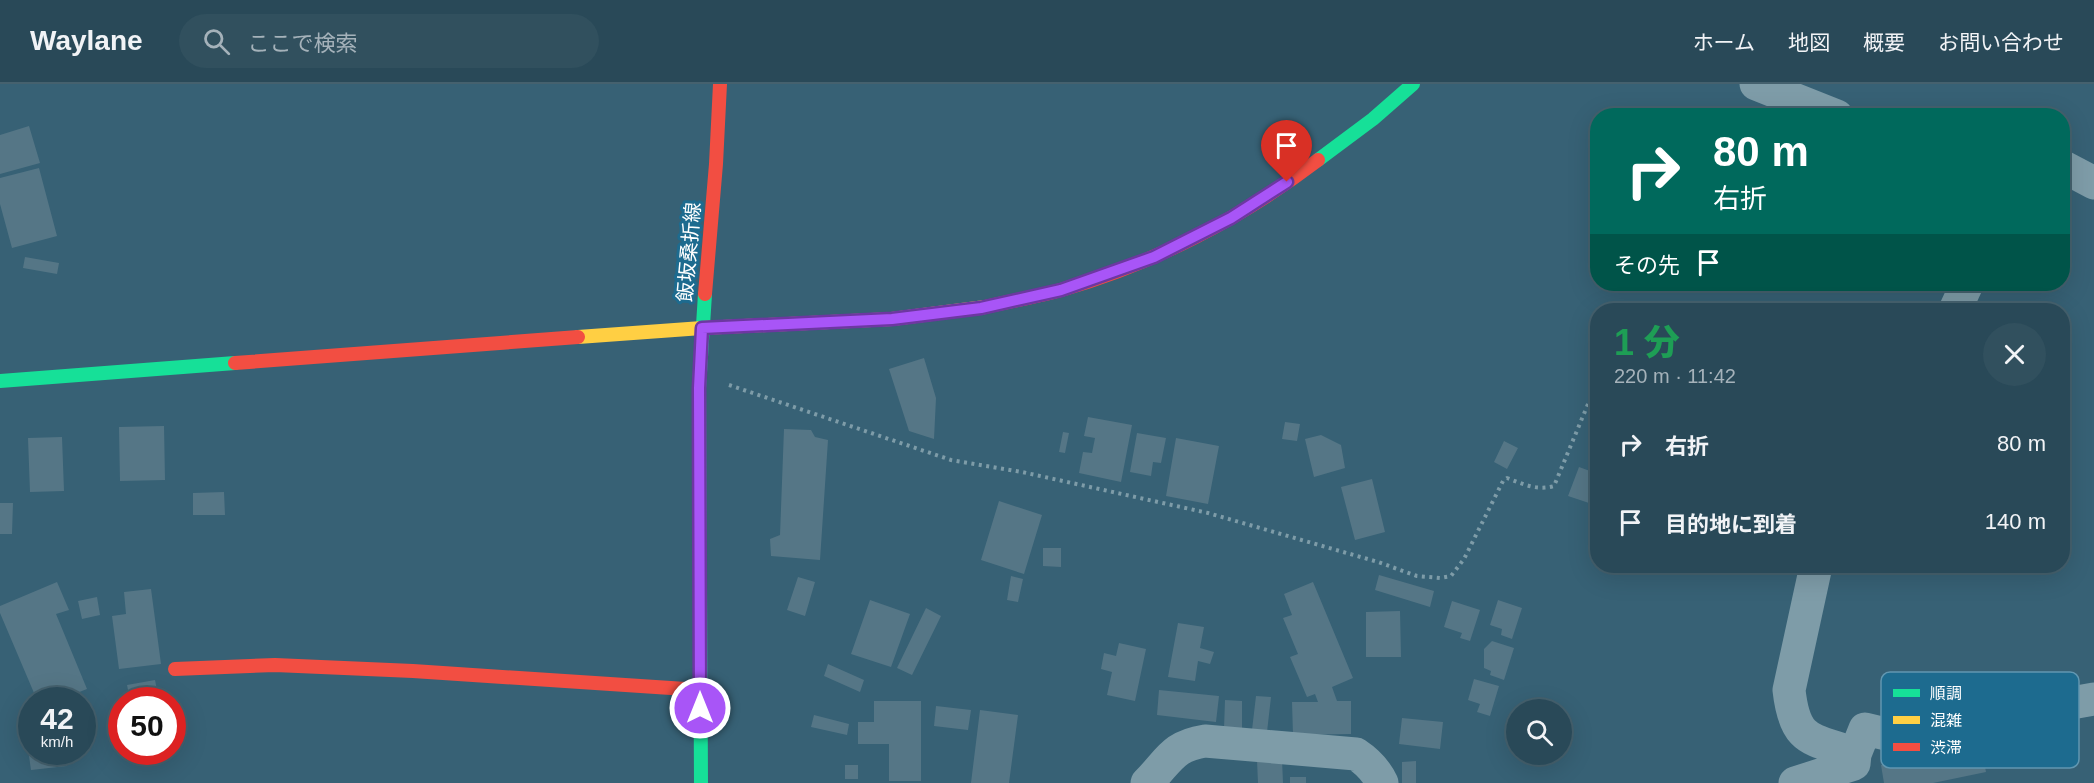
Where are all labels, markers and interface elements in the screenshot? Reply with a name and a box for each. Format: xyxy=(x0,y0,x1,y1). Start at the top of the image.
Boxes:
search box xyxy=(179,14,599,68)
text: Waylane xyxy=(30,25,143,56)
icon: search xyxy=(200,25,233,58)
text: ここで検索 xyxy=(248,31,358,56)
text: ホーム xyxy=(1693,31,1755,54)
text: 地図 xyxy=(1788,31,1830,54)
text: 概要 xyxy=(1863,31,1905,54)
text: お問い合わせ xyxy=(1938,31,2064,54)
pin xyxy=(1261,120,1312,182)
text: 80 m xyxy=(1713,128,1809,175)
icon: arrive xyxy=(1270,129,1303,162)
icon: right xyxy=(1614,132,1692,210)
text: 右折 xyxy=(1713,184,1767,214)
street label: 飯坂桑折線 xyxy=(674,201,704,303)
icon: arrive xyxy=(1692,246,1725,279)
text: その先 xyxy=(1614,253,1680,278)
text: 1 分 xyxy=(1614,322,1680,363)
button: close xyxy=(1983,323,2046,386)
text: 220 m · 11:42 xyxy=(1614,365,1736,387)
icon: right xyxy=(1614,428,1647,461)
text: 80 m xyxy=(1997,431,2046,456)
text: 右折 xyxy=(1665,434,1709,459)
icon: arrive xyxy=(1614,506,1647,539)
text: 140 m xyxy=(1985,509,2046,534)
text: 目的地に到着 xyxy=(1665,512,1797,537)
legend xyxy=(1881,672,2079,768)
position arrow xyxy=(668,676,732,740)
text: 順調 xyxy=(1930,685,1962,702)
speed limit sign: 50 xyxy=(108,687,186,765)
map controls xyxy=(1506,699,1572,765)
button: search xyxy=(1506,699,1572,765)
text: 42 xyxy=(40,702,74,735)
text: 混雑 xyxy=(1930,712,1962,729)
text: km/h xyxy=(41,733,73,750)
text: 渋滞 xyxy=(1930,739,1962,756)

